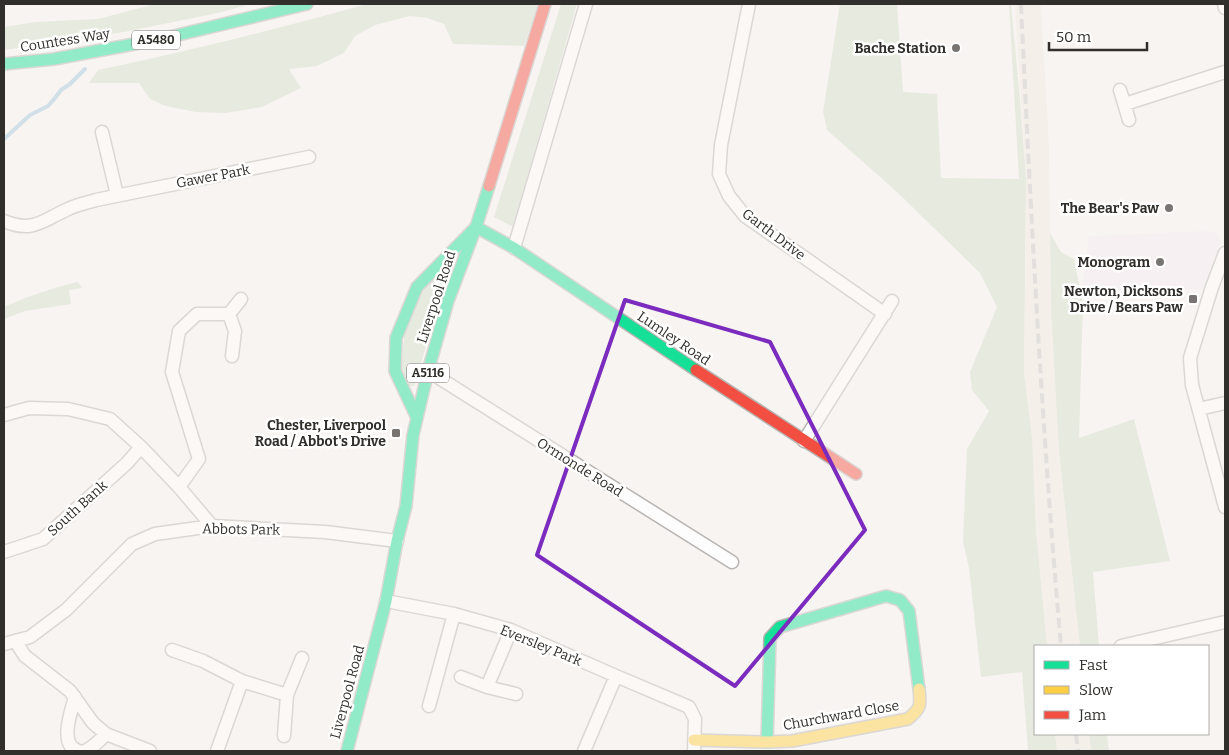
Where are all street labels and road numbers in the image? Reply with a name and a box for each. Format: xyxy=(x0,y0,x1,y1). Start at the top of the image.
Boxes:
street label: Countess Way xyxy=(19,25,112,56)
road number: A5480 xyxy=(132,30,180,50)
street label: Gawer Park xyxy=(175,161,251,192)
street label: Garth Drive xyxy=(739,205,809,264)
street label: Liverpool Road xyxy=(413,249,459,346)
street label: Lumley Road xyxy=(634,308,713,369)
road number: A5116 xyxy=(407,363,449,382)
street label: Ormonde Road xyxy=(534,434,626,501)
street label: South Bank xyxy=(44,477,111,540)
street label: Abbots Park xyxy=(202,520,280,539)
street label: Eversley Park xyxy=(497,621,584,670)
street label: Liverpool Road xyxy=(327,643,368,741)
street label: Churchward Close xyxy=(782,697,901,734)

